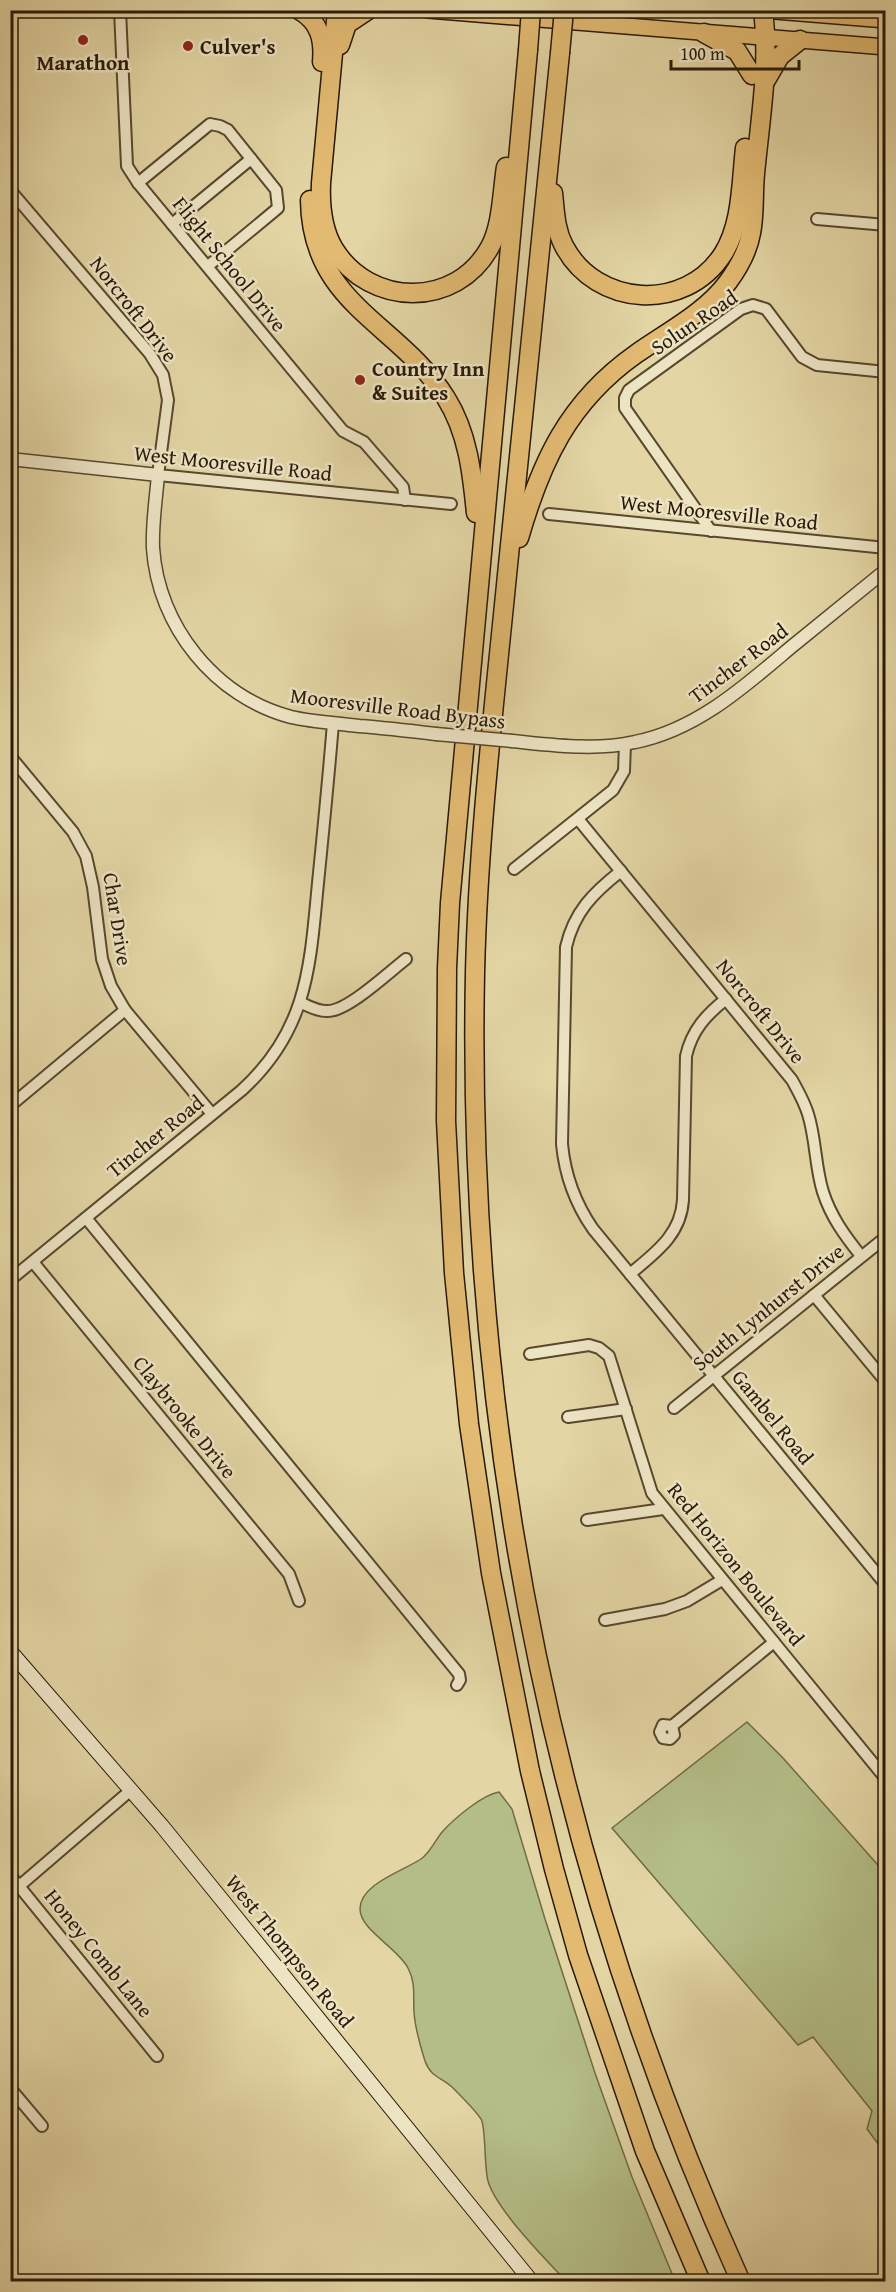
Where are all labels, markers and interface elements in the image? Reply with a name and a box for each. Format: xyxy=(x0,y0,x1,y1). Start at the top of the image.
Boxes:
place label: Culver's xyxy=(200,31,276,62)
marker: Marathon xyxy=(76,33,90,47)
scale bar xyxy=(671,33,798,71)
marker: Culver's xyxy=(181,39,195,53)
text: 100 m xyxy=(680,40,725,67)
place label: Marathon xyxy=(37,47,130,78)
street label: Flight School Drive xyxy=(166,190,295,339)
street label: Norcroft Drive xyxy=(83,249,185,369)
street label: Solun Road xyxy=(644,281,744,362)
place label: Country Inn & Suites xyxy=(372,353,485,408)
marker: Country Inn & Suites xyxy=(353,373,367,387)
street label: West Mooresville Road xyxy=(132,437,334,489)
street label: West Mooresville Road xyxy=(618,486,820,538)
street label: Tincher Road xyxy=(682,615,795,711)
street label: Mooresville Road Bypass xyxy=(289,679,507,737)
street label: Char Drive xyxy=(95,870,141,968)
street label: Norcroft Drive xyxy=(709,952,813,1070)
street label: Tincher Road xyxy=(100,1087,211,1185)
street label: South Lynhurst Drive xyxy=(685,1236,851,1378)
street label: Claybrooke Drive xyxy=(126,1349,244,1485)
street label: Gambel Road xyxy=(725,1363,822,1472)
street label: Red Horizon Boulevard xyxy=(660,1475,812,1653)
street label: West Thompson Road xyxy=(218,1868,362,2035)
street label: Honey Comb Lane xyxy=(37,1882,161,2024)

